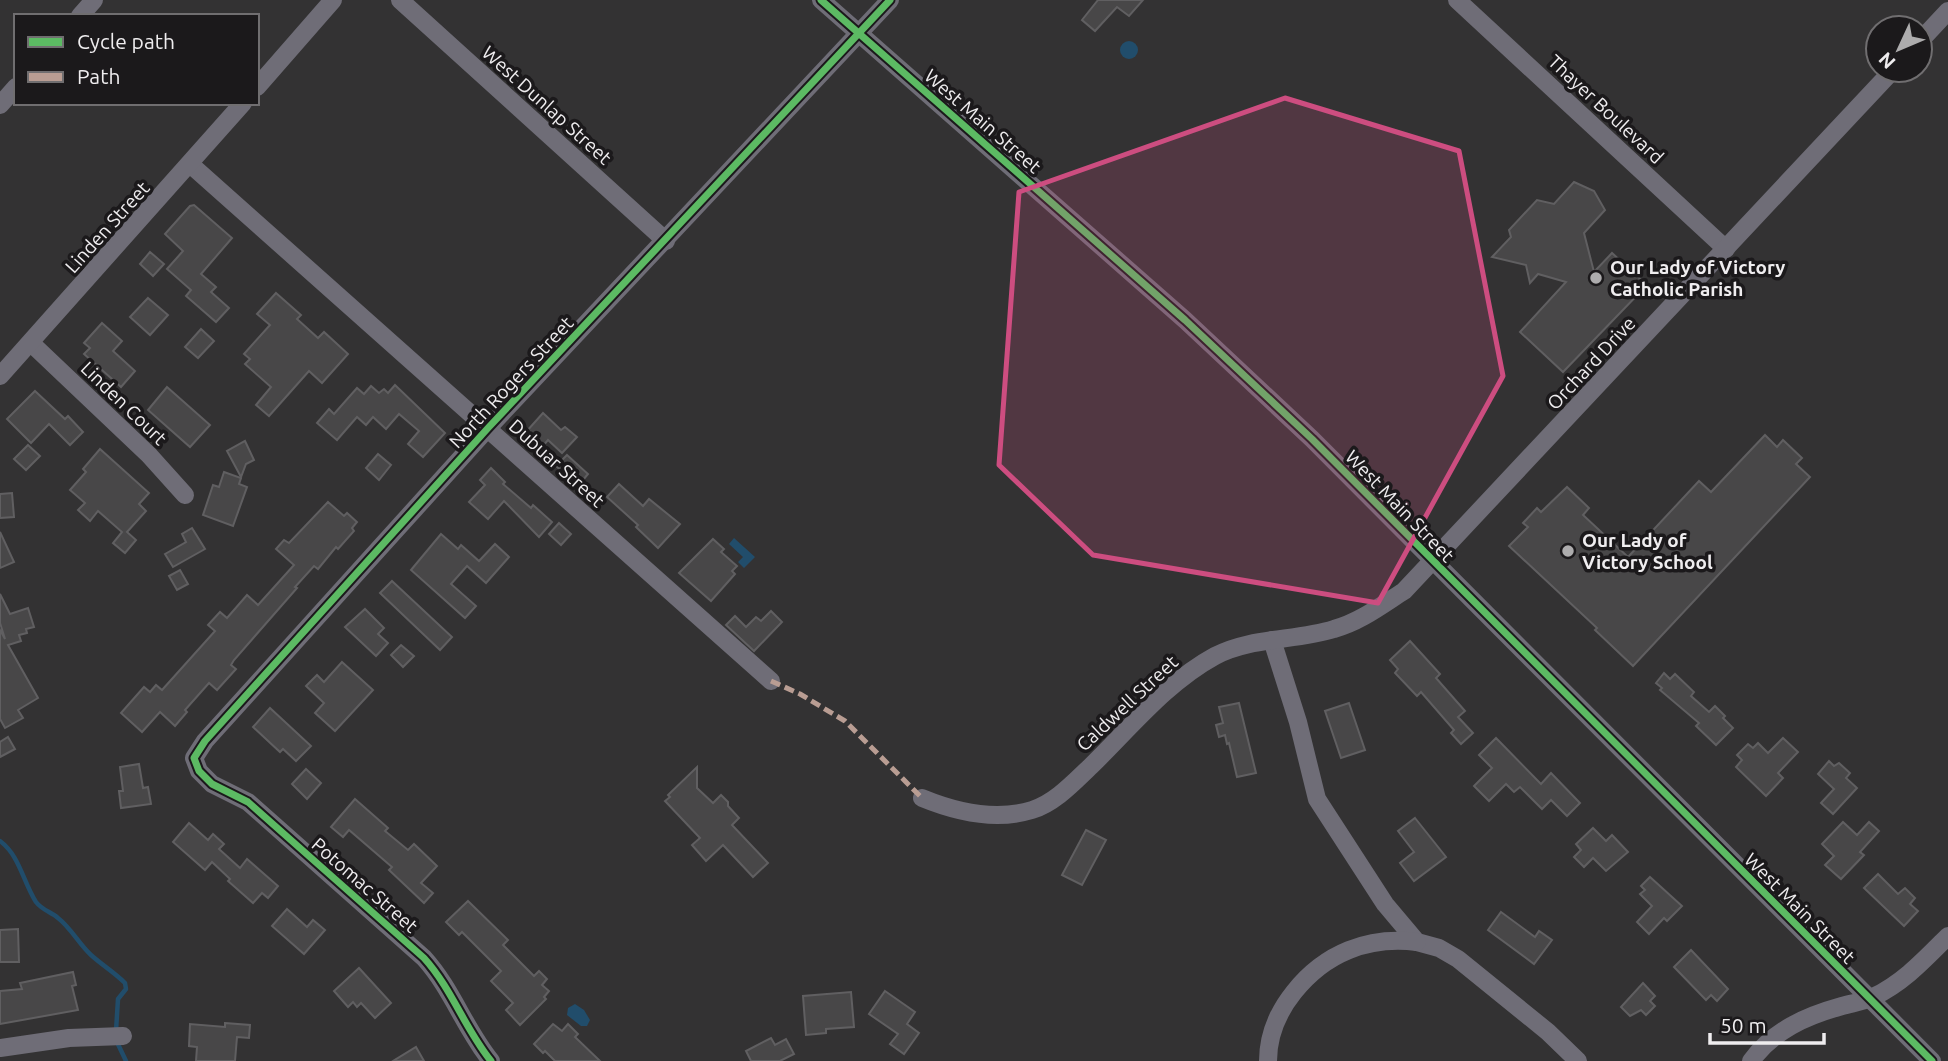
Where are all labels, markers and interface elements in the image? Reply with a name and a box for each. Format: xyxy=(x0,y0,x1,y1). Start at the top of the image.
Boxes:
legend xyxy=(14,14,259,105)
north arrow xyxy=(1864,14,1934,84)
text: Cycle path xyxy=(77,29,175,53)
street label: West Dunlap Street xyxy=(478,41,617,169)
text: N xyxy=(1874,48,1900,74)
street label: Thayer Boulevard xyxy=(1544,50,1668,168)
text: Path xyxy=(77,64,120,88)
street label: West Main Street xyxy=(920,64,1046,178)
street label: Linden Street xyxy=(60,177,154,277)
place label: Our Lady of Victory Catholic Parish xyxy=(1610,256,1785,300)
marker: Our Lady of Victory Catholic Parish xyxy=(1588,270,1604,286)
street label: North Rogers Street xyxy=(444,311,578,452)
street label: Orchard Drive xyxy=(1542,312,1640,414)
street label: Linden Court xyxy=(77,357,172,450)
street label: Dubuar Street xyxy=(505,414,610,512)
street label: West Main Street xyxy=(1341,445,1459,567)
place label: Our Lady of Victory School xyxy=(1582,529,1713,573)
marker: Our Lady of Victory School xyxy=(1560,543,1576,559)
street label: Caldwell Street xyxy=(1072,650,1182,755)
street label: Potomac Street xyxy=(308,833,423,937)
street label: West Main Street xyxy=(1740,848,1860,968)
scale bar xyxy=(1710,1002,1824,1046)
text: 50 m xyxy=(1720,1013,1767,1037)

